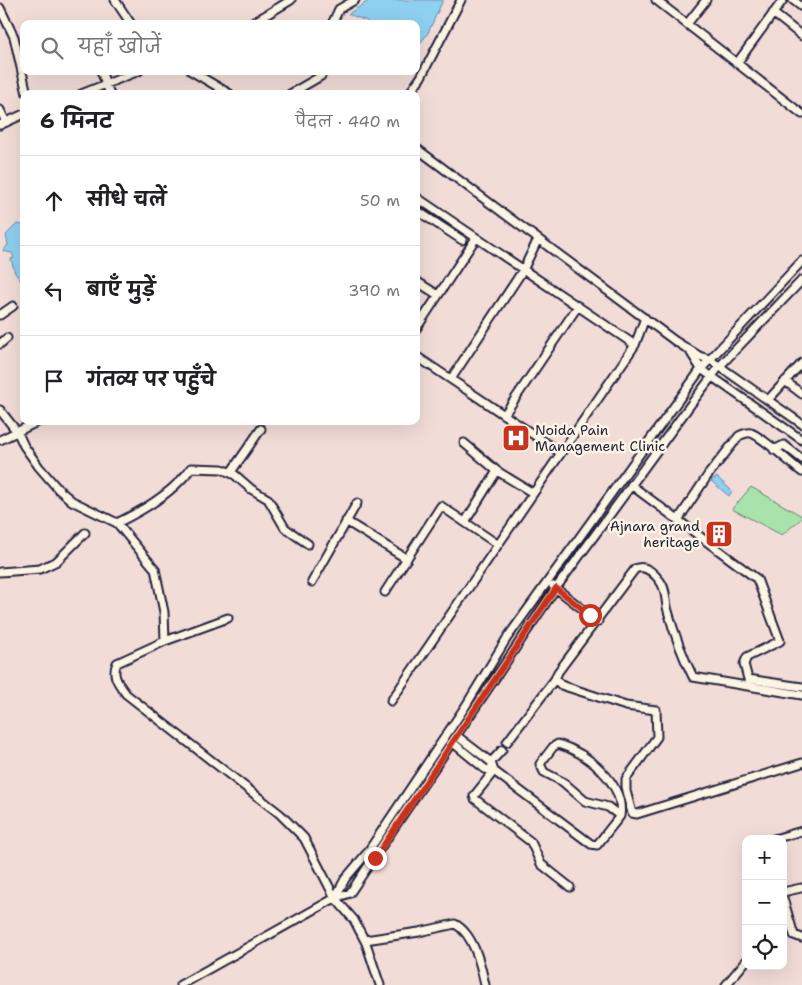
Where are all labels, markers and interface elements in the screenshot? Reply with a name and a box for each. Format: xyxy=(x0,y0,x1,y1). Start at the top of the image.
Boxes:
search box xyxy=(20,20,420,75)
icon: search xyxy=(38,34,66,62)
text: यहाँ खोजें xyxy=(78,34,161,59)
text: 6 मिनट xyxy=(40,107,113,135)
text: पैदल · 440 m xyxy=(295,111,400,132)
icon: ahead xyxy=(40,187,68,215)
text: सीधे चलें xyxy=(87,187,166,212)
text: 50 m xyxy=(360,190,400,211)
icon: left xyxy=(40,277,68,305)
text: बाएँ मुड़ें xyxy=(87,277,155,302)
text: 390 m xyxy=(348,280,400,301)
icon: arrive xyxy=(40,367,68,395)
text: गंतव्य पर पहुँचे xyxy=(87,367,216,392)
place label: Noida Pain Management Clinic xyxy=(535,421,665,455)
hospital icon: Noida Pain Management Clinic xyxy=(501,423,531,453)
place label: Ajnara grand heritage xyxy=(610,517,700,551)
building icon: Ajnara grand heritage xyxy=(704,519,734,549)
route start xyxy=(579,604,602,627)
map controls xyxy=(742,835,787,970)
button: + xyxy=(742,835,787,880)
route end xyxy=(364,847,387,870)
button: − xyxy=(742,880,787,925)
button: locate xyxy=(742,925,787,970)

